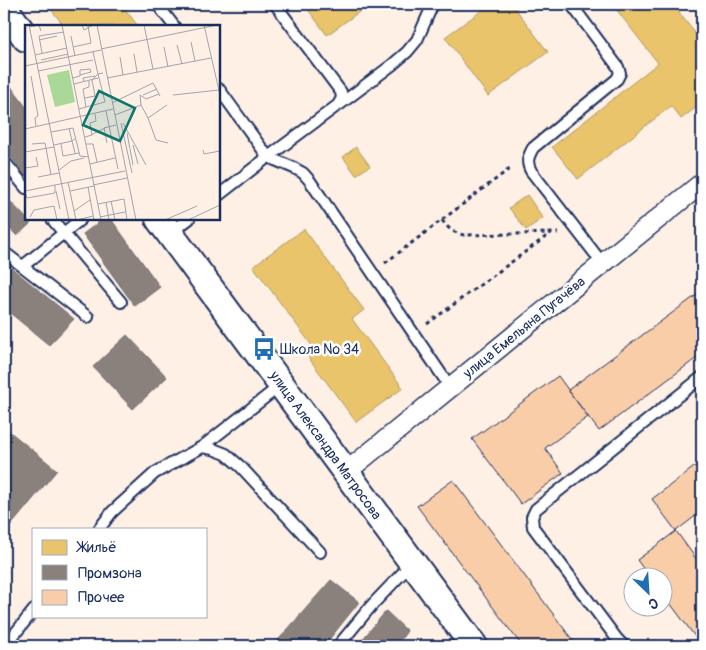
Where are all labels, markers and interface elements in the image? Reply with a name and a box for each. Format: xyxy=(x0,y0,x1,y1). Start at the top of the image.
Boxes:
inset map xyxy=(25,25,220,220)
street label: улица Емельяна Пугачёва xyxy=(459,273,589,382)
bus stop icon: Школа № 34 xyxy=(251,336,277,362)
place label: Школа № 34 xyxy=(280,341,359,358)
street label: улица Александра Матросова xyxy=(265,367,385,523)
legend xyxy=(32,528,208,618)
text: Жильё xyxy=(76,538,117,557)
text: Промзона xyxy=(78,564,142,583)
north arrow xyxy=(624,568,674,618)
text: Прочее xyxy=(78,588,125,607)
text: С xyxy=(645,594,661,613)

